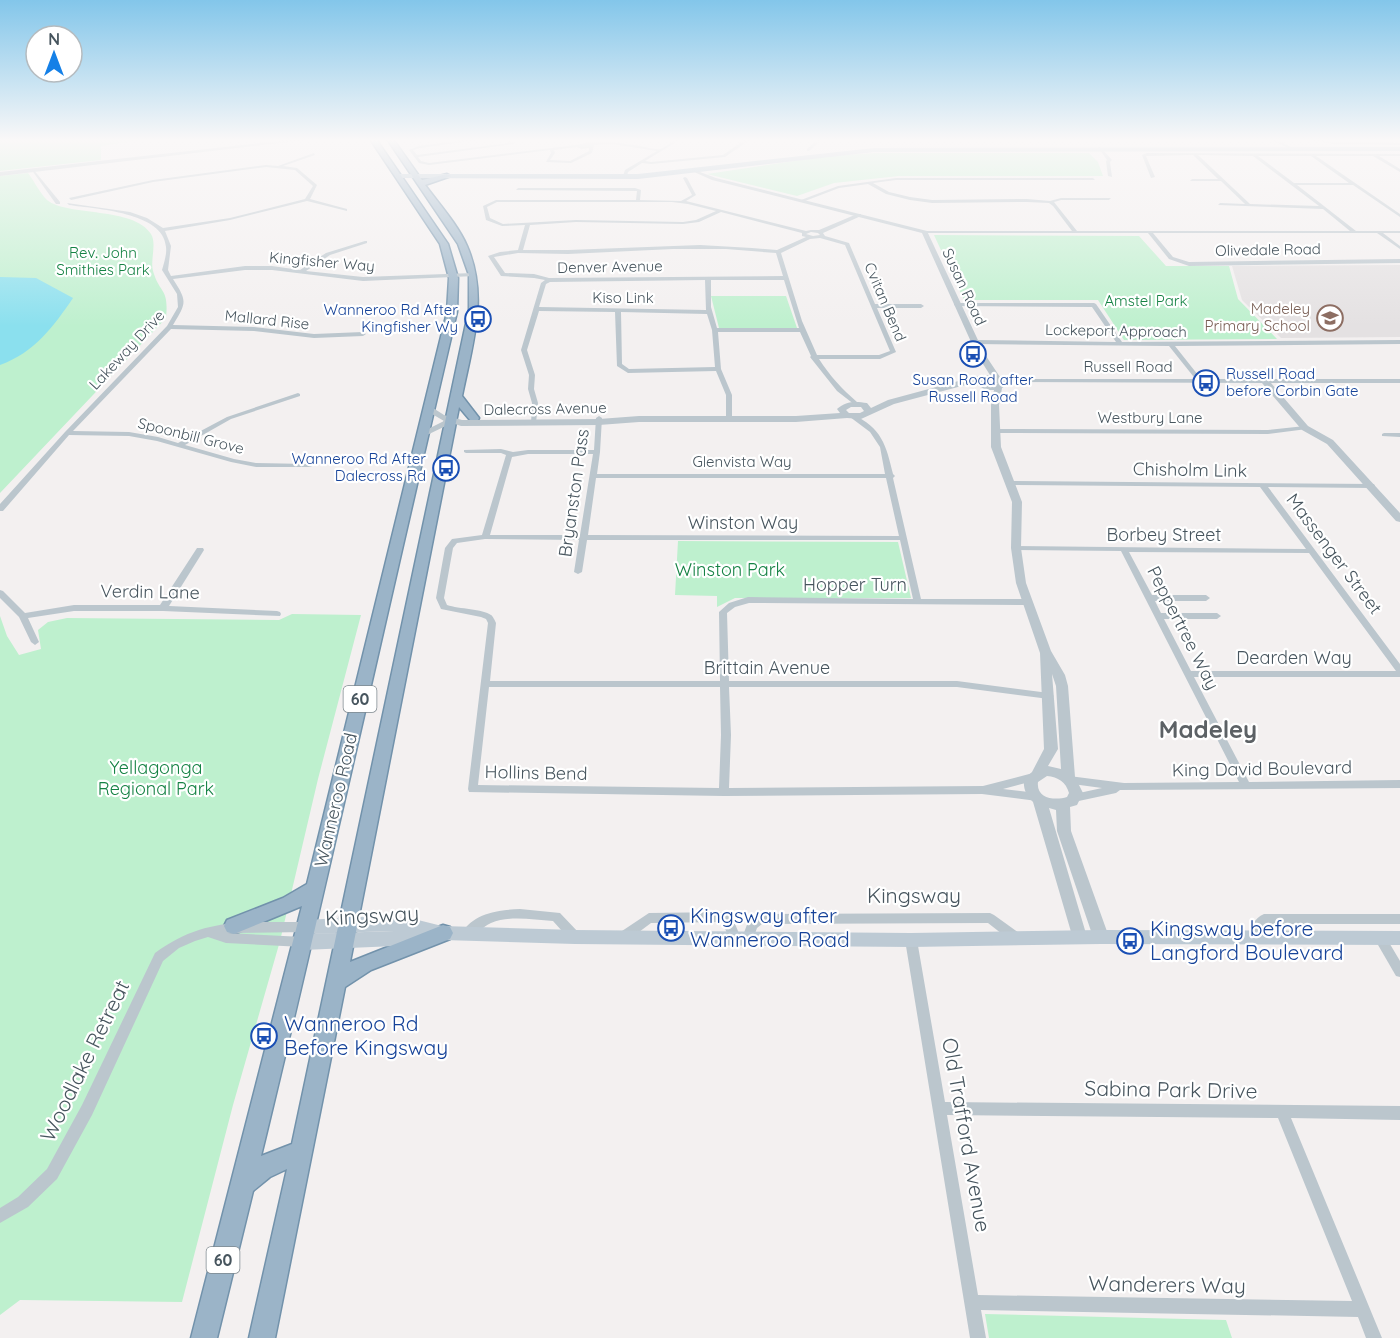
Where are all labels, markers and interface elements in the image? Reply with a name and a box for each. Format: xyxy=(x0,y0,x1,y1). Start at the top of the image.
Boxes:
north arrow xyxy=(24,24,84,84)
text: N xyxy=(48,29,60,49)
street label: Olivedale Road xyxy=(1215,239,1321,260)
park label: Rev. John Smithies Park xyxy=(56,243,150,279)
street label: Susan Road xyxy=(938,245,991,329)
street label: Kingfisher Way xyxy=(269,247,376,276)
street label: Denver Avenue xyxy=(557,256,663,277)
street label: Cvitan Bend xyxy=(860,259,911,344)
street label: Kiso Link xyxy=(592,288,654,307)
park label: Amstel Park xyxy=(1104,291,1188,310)
place label: Madeley Primary School xyxy=(1205,299,1310,335)
place label: Wanneroo Rd After Kingfisher Wy xyxy=(324,300,458,336)
school or university icon: Madeley Primary School xyxy=(1315,303,1345,333)
bus stop icon: Wanneroo Rd After Kingfisher Wy xyxy=(463,304,493,334)
street label: Lakeway Drive xyxy=(85,306,169,394)
street label: Mallard Rise xyxy=(224,306,310,333)
street label: Lockeport Approach xyxy=(1045,320,1187,341)
bus stop icon: Susan Road after Russell Road xyxy=(958,339,988,369)
street label: Russell Road xyxy=(1083,357,1173,376)
place label: Russell Road before Corbin Gate xyxy=(1226,364,1358,400)
bus stop icon: Russell Road before Corbin Gate xyxy=(1191,368,1221,398)
place label: Susan Road after Russell Road xyxy=(912,370,1034,406)
street label: Dalecross Avenue xyxy=(483,398,607,419)
street label: Westbury Lane xyxy=(1097,408,1203,427)
street label: Spoonbill Grove xyxy=(136,413,246,458)
street label: Bryanston Pass xyxy=(553,427,594,559)
place label: Wanneroo Rd After Dalecross Rd xyxy=(292,449,426,485)
street label: Glenvista Way xyxy=(692,452,792,471)
bus stop icon: Wanneroo Rd After Dalecross Rd xyxy=(431,453,461,483)
street label: Chisholm Link xyxy=(1133,457,1247,482)
street label: Massenger Street xyxy=(1281,489,1387,619)
street label: Winston Way xyxy=(688,511,798,534)
street label: Borbey Street xyxy=(1107,523,1221,546)
park label: Winston Park xyxy=(675,558,785,581)
street label: Peppertree Way xyxy=(1142,562,1225,694)
street label: Hopper Turn xyxy=(803,573,907,596)
street label: Verdin Lane xyxy=(100,579,200,604)
street label: Dearden Way xyxy=(1236,646,1352,669)
street label: Brittain Avenue xyxy=(704,656,830,679)
road number: 60 xyxy=(344,686,376,712)
district label: Madeley xyxy=(1159,714,1257,744)
street label: Wanneroo Road xyxy=(309,731,362,869)
street label: King David Boulevard xyxy=(1172,755,1352,782)
park label: Yellagonga Regional Park xyxy=(98,756,214,800)
street label: Hollins Bend xyxy=(484,760,588,785)
street label: Kingsway xyxy=(867,882,961,908)
street label: Kingsway xyxy=(324,900,420,930)
place label: Kingsway after Wanneroo Road xyxy=(690,902,850,952)
bus stop icon: Kingsway after Wanneroo Road xyxy=(656,913,686,943)
place label: Kingsway before Langford Boulevard xyxy=(1150,915,1343,965)
bus stop icon: Kingsway before Langford Boulevard xyxy=(1115,926,1145,956)
street label: Woodlake Retreat xyxy=(34,976,134,1146)
place label: Wanneroo Rd Before Kingsway xyxy=(284,1010,448,1060)
bus stop icon: Wanneroo Rd Before Kingsway xyxy=(249,1021,279,1051)
street label: Old Trafford Avenue xyxy=(937,1036,997,1234)
street label: Sabina Park Drive xyxy=(1084,1074,1258,1104)
road number: 60 xyxy=(206,1247,240,1273)
street label: Wanderers Way xyxy=(1088,1270,1246,1298)

